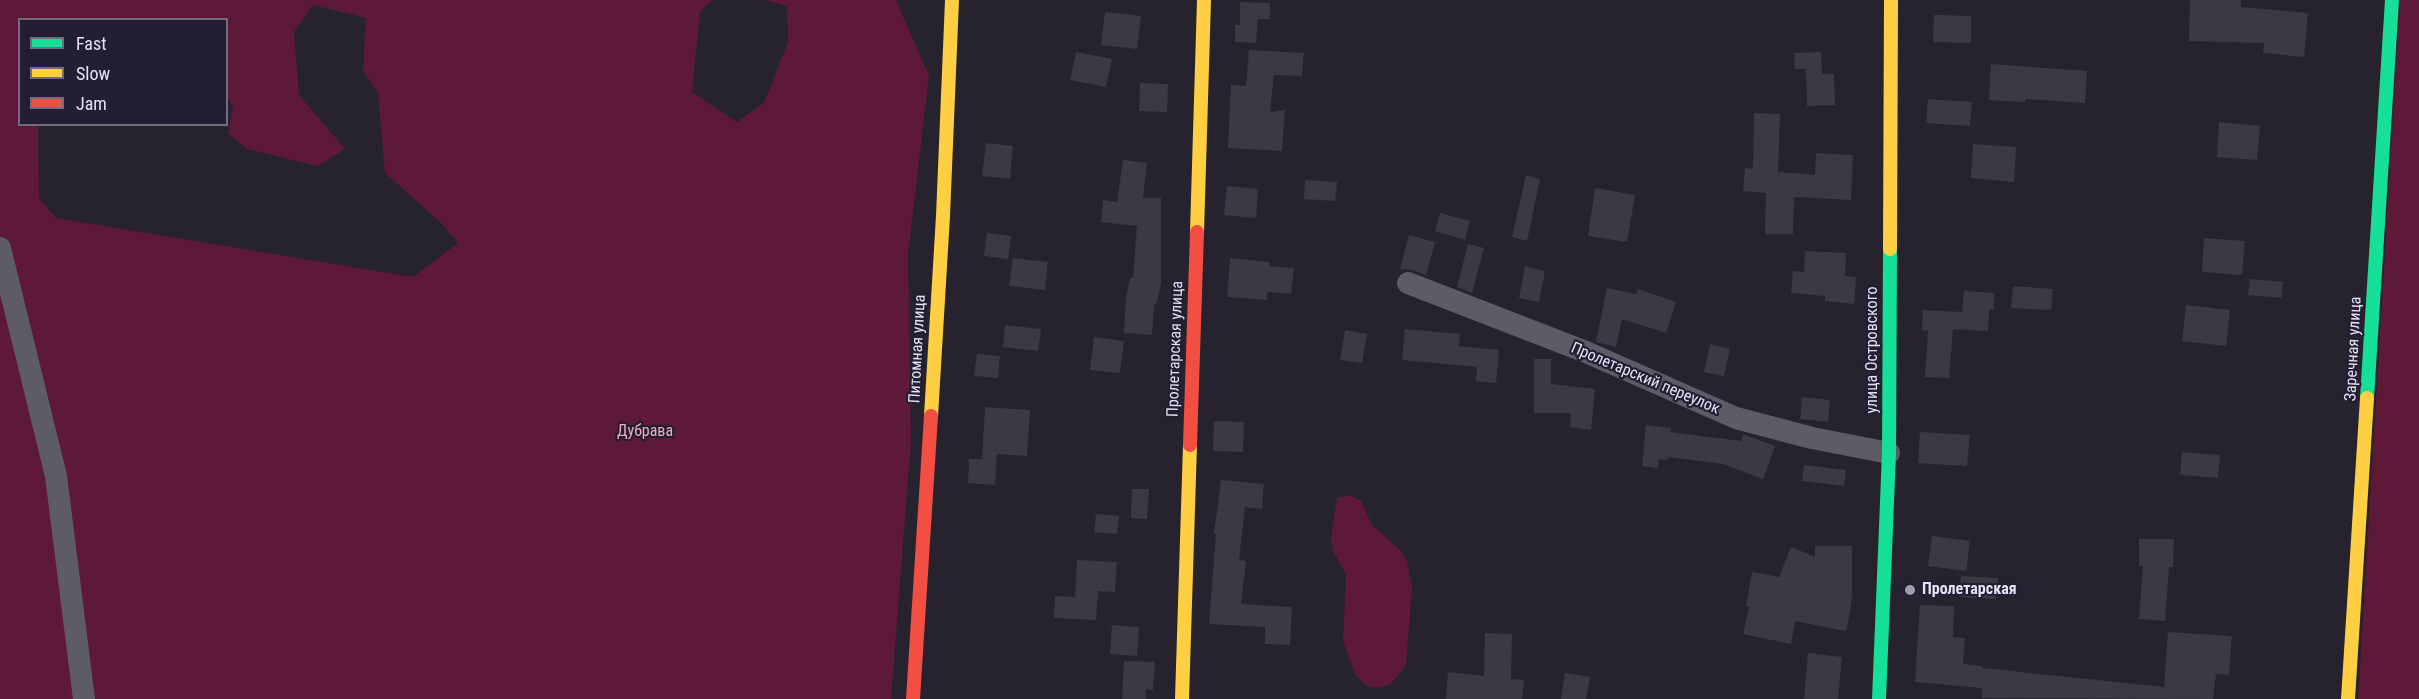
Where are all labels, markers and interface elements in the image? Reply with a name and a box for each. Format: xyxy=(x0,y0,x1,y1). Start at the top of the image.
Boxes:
legend xyxy=(18,18,228,126)
text: Fast xyxy=(76,33,107,54)
text: Slow xyxy=(76,63,110,84)
text: Jam xyxy=(76,93,107,114)
street label: Пролетарская улица xyxy=(1164,281,1188,417)
street label: улица Островского xyxy=(1863,287,1883,413)
street label: Питомная улица xyxy=(906,294,930,404)
street label: Заречная улица xyxy=(2342,296,2366,402)
street label: Пролетарский переулок xyxy=(1568,339,1722,419)
park label: Дубрава xyxy=(617,422,673,442)
place label: Пролетарская xyxy=(1922,580,2017,600)
marker: Пролетарская xyxy=(1903,583,1917,597)

